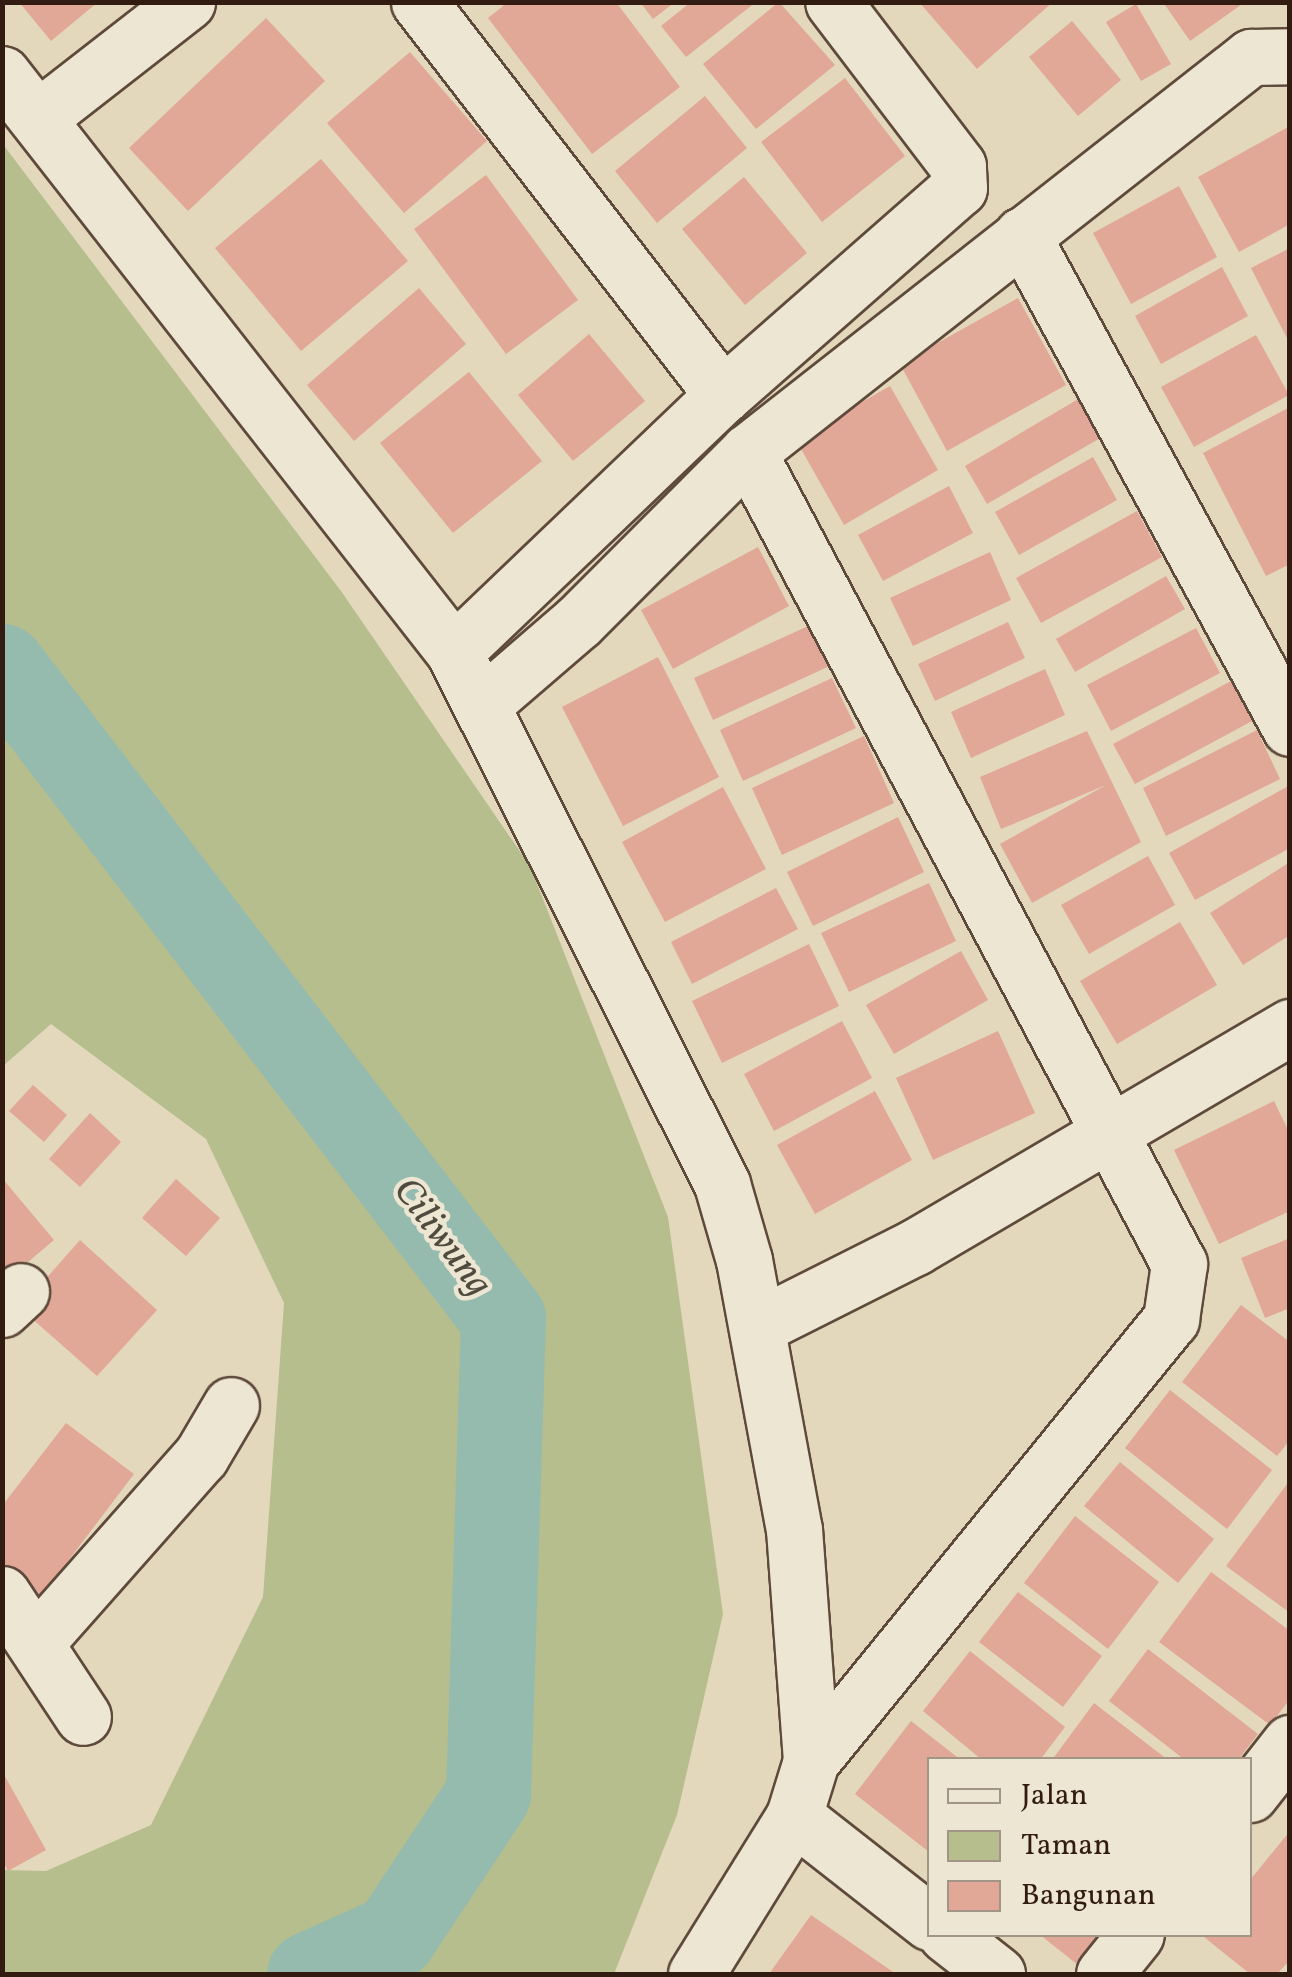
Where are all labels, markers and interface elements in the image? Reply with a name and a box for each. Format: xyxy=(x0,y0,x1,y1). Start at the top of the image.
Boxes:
water label: Ciliwung xyxy=(382,1170,500,1306)
legend xyxy=(927,1757,1252,1937)
text: Jalan xyxy=(1021,1775,1088,1817)
text: Taman xyxy=(1021,1825,1111,1867)
text: Bangunan xyxy=(1021,1875,1156,1917)

